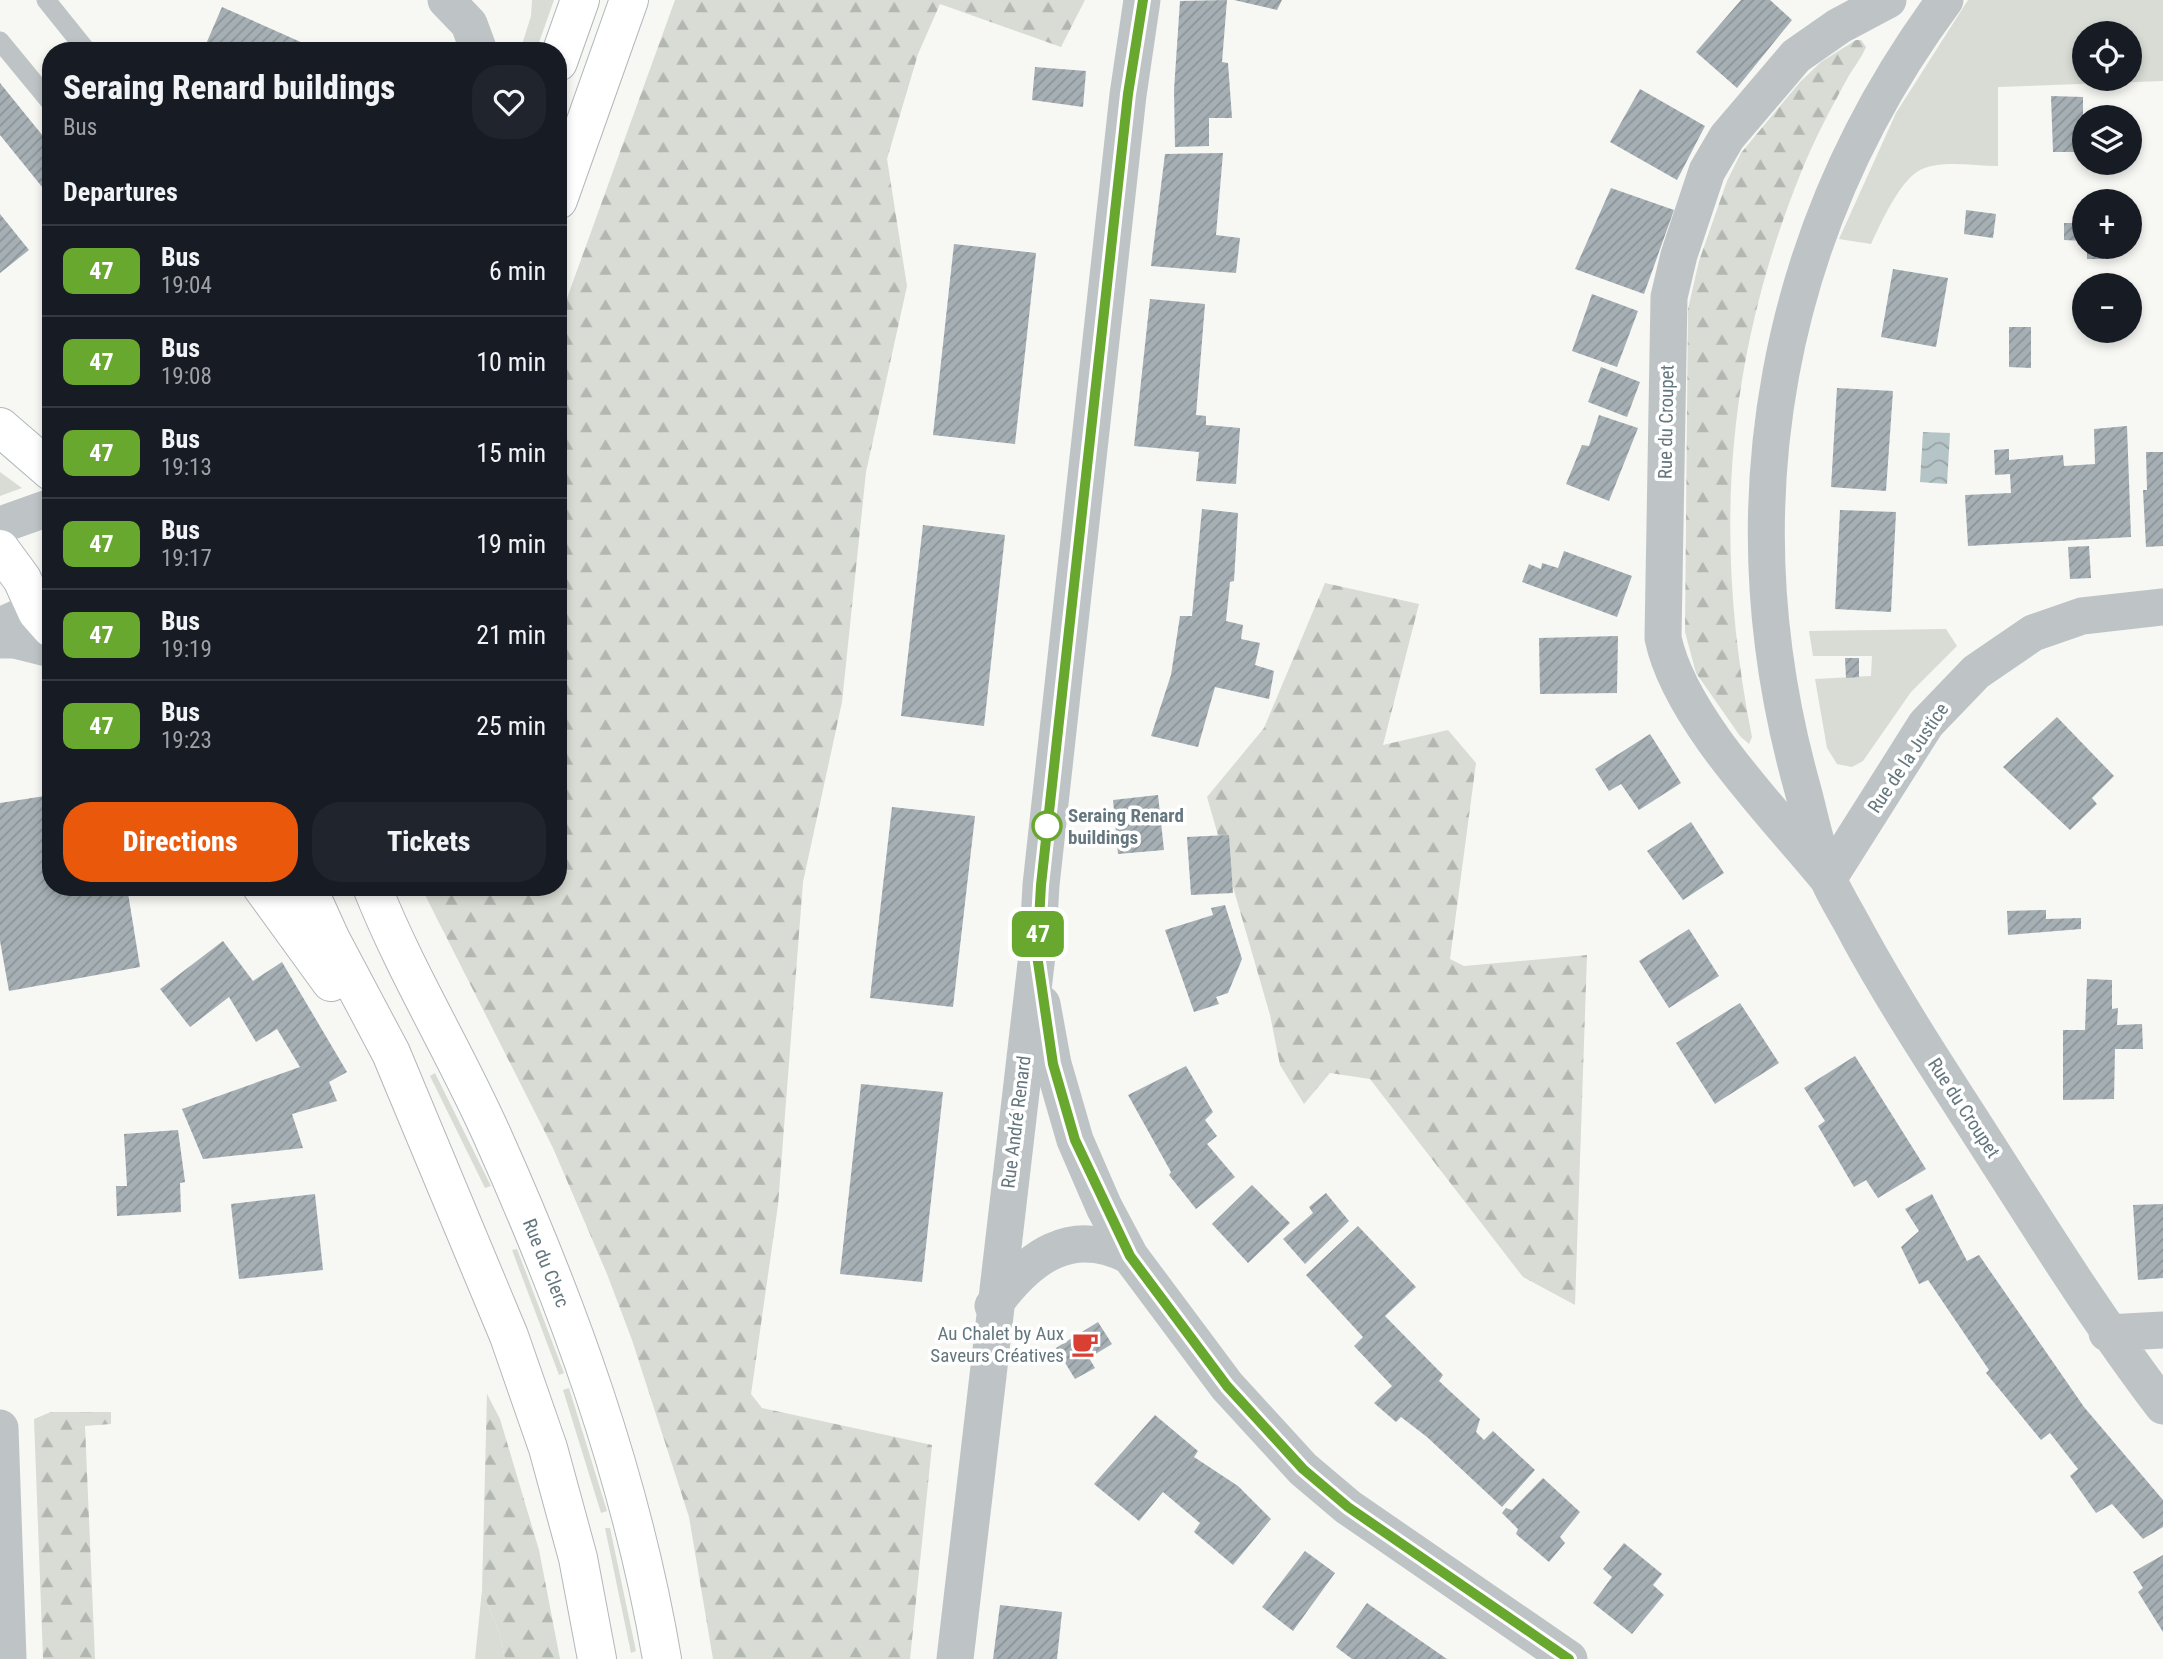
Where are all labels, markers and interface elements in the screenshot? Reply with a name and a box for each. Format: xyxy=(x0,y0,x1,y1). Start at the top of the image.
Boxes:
map controls xyxy=(2072,21,2142,343)
button: locate xyxy=(2072,21,2142,91)
button: heart xyxy=(472,65,546,139)
text: Seraing Renard buildings xyxy=(63,68,395,107)
button: layers xyxy=(2072,105,2142,175)
text: Bus xyxy=(63,114,97,141)
text: Departures xyxy=(63,177,178,207)
button: + xyxy=(2072,189,2142,259)
text: Bus xyxy=(161,242,200,272)
text: 6 min xyxy=(489,256,546,286)
text: 47 xyxy=(89,257,114,285)
text: 19:04 xyxy=(161,272,212,299)
button: − xyxy=(2072,273,2142,343)
text: Bus xyxy=(161,333,200,363)
text: 10 min xyxy=(476,347,546,377)
text: 47 xyxy=(89,348,114,376)
text: 19:08 xyxy=(161,363,212,390)
street label: Rue du Croupet xyxy=(1654,365,1678,479)
text: Bus xyxy=(161,424,200,454)
text: 15 min xyxy=(476,438,546,468)
text: 47 xyxy=(89,439,114,467)
text: 19:13 xyxy=(161,454,212,481)
text: Bus xyxy=(161,515,200,545)
text: 19 min xyxy=(476,529,546,559)
text: 47 xyxy=(89,530,114,558)
text: 19:17 xyxy=(161,545,212,572)
text: Bus xyxy=(161,606,200,636)
text: 21 min xyxy=(476,620,546,650)
text: 47 xyxy=(89,621,114,649)
text: 19:19 xyxy=(161,636,212,663)
text: Bus xyxy=(161,697,200,727)
street label: Rue de la Justice xyxy=(1863,699,1953,817)
text: 25 min xyxy=(476,711,546,741)
text: 47 xyxy=(89,712,114,740)
text: 19:23 xyxy=(161,727,212,754)
button: Directions xyxy=(63,802,298,882)
button: Tickets xyxy=(312,802,546,882)
place label: Seraing Renard buildings xyxy=(1068,804,1184,849)
marker: Seraing Renard buildings xyxy=(1032,811,1062,841)
line badge: 47 xyxy=(1006,911,1070,957)
text: 47 xyxy=(1026,920,1050,948)
street label: Rue André Renard xyxy=(996,1054,1036,1190)
street label: Rue du Croupet xyxy=(1923,1054,2005,1162)
street label: Rue du Clerc xyxy=(518,1215,574,1311)
place label: Au Chalet by Aux Saveurs Créatives xyxy=(930,1322,1064,1367)
cafe icon: Au Chalet by Aux Saveurs Créatives xyxy=(1070,1329,1100,1359)

